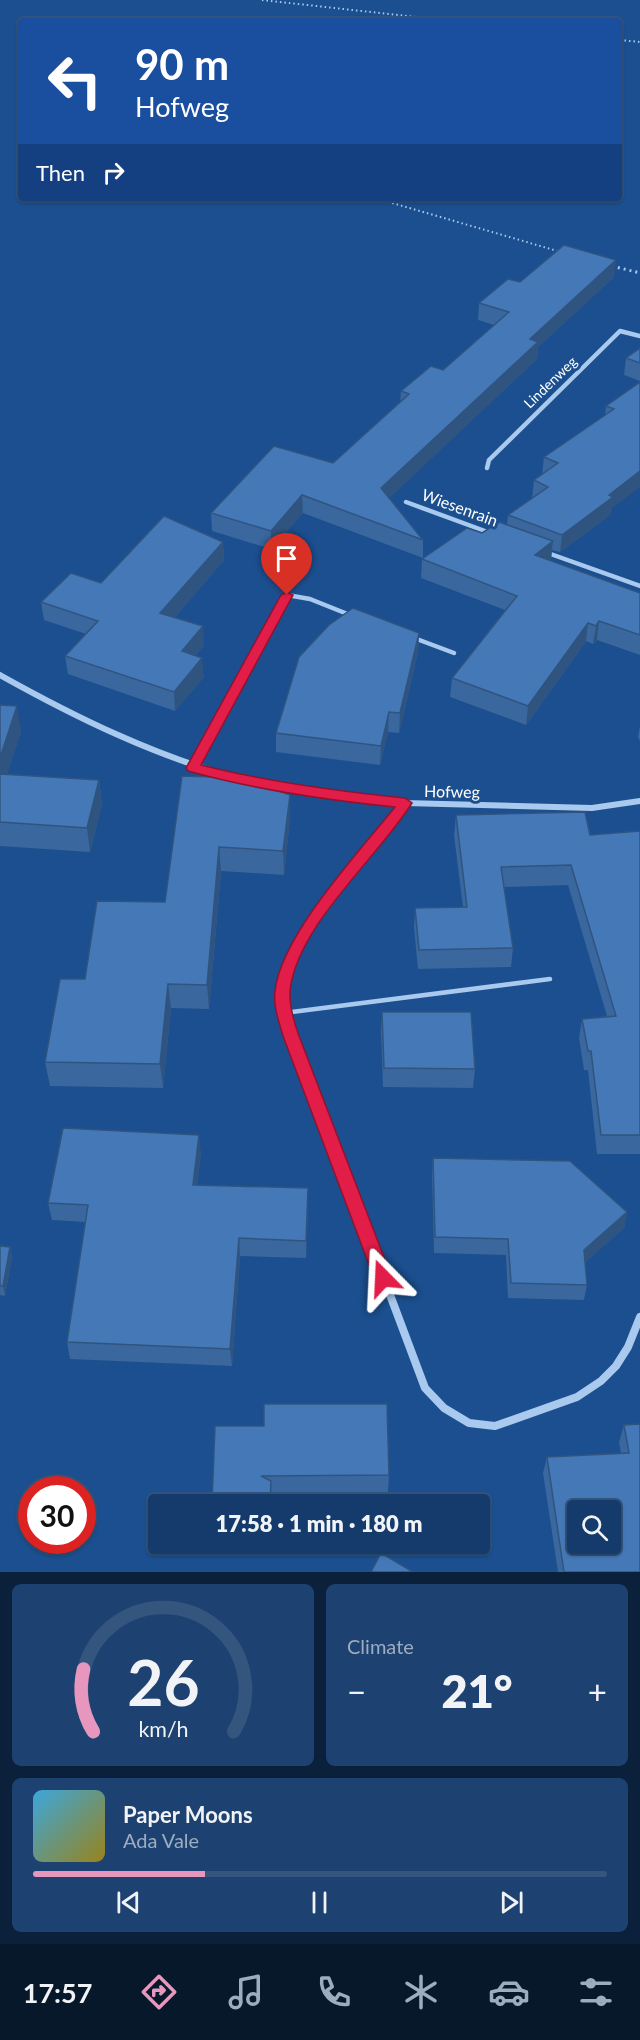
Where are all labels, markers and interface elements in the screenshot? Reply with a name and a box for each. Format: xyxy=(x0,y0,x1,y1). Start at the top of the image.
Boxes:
text: 90 m xyxy=(135,39,229,89)
icon: left xyxy=(36,42,114,120)
text: Hofweg xyxy=(135,90,229,123)
icon: right xyxy=(97,156,130,189)
text: Then xyxy=(36,159,85,186)
street label: Lindenweg xyxy=(520,353,580,411)
street label: Wiesenrain xyxy=(419,484,501,530)
pin xyxy=(261,533,312,595)
icon: arrive xyxy=(270,542,303,575)
street label: Hofweg xyxy=(424,781,480,801)
position arrow xyxy=(351,1246,415,1310)
speed limit sign: 30 xyxy=(18,1476,96,1554)
map controls xyxy=(567,1500,621,1554)
button: search xyxy=(567,1500,621,1554)
text: 17:58 · 1 min · 180 m xyxy=(216,1510,422,1537)
text: Climate xyxy=(347,1634,414,1658)
text: 26 xyxy=(127,1644,199,1719)
text: 21° xyxy=(442,1664,512,1718)
text: − xyxy=(347,1671,366,1711)
text: + xyxy=(588,1671,607,1711)
text: km/h xyxy=(138,1716,188,1742)
text: Paper Moons xyxy=(123,1801,253,1828)
text: Ada Vale xyxy=(123,1828,199,1852)
icon: previous xyxy=(112,1886,145,1919)
icon: pause xyxy=(303,1886,336,1919)
icon: next xyxy=(495,1886,528,1919)
icon: directions xyxy=(138,1971,180,2013)
icon: music xyxy=(225,1971,267,2013)
icon: phone xyxy=(313,1971,355,2013)
icon: climate xyxy=(400,1971,442,2013)
icon: car xyxy=(488,1971,530,2013)
icon: filters xyxy=(575,1971,617,2013)
text: 17:57 xyxy=(23,1976,92,2009)

